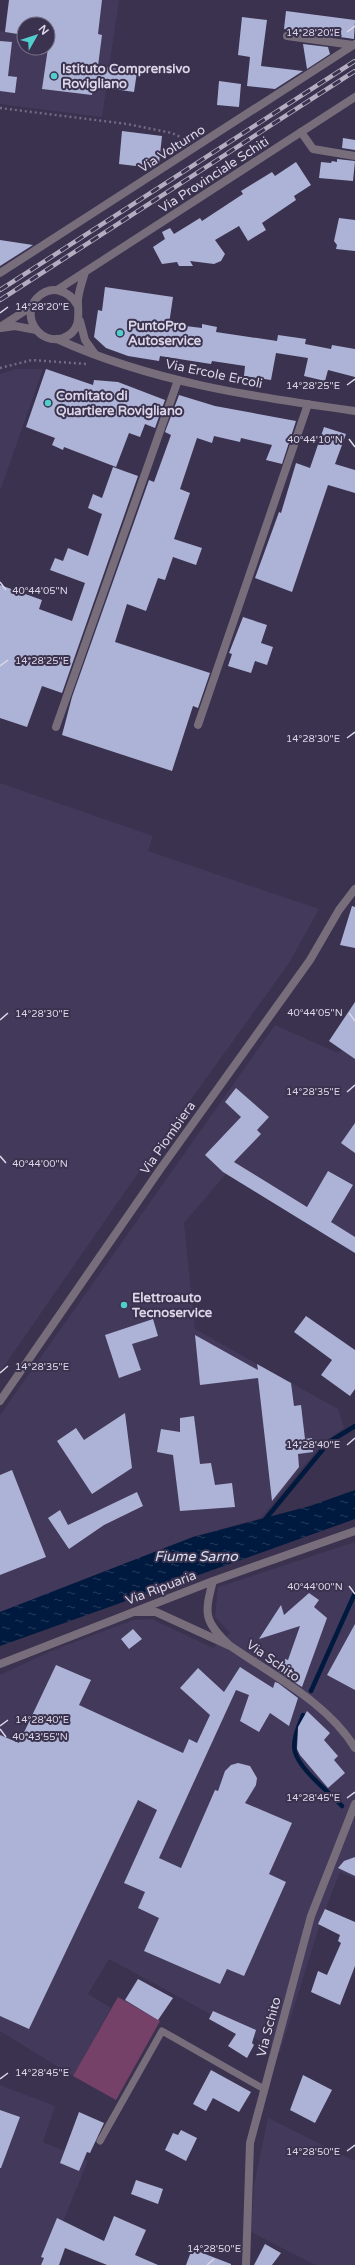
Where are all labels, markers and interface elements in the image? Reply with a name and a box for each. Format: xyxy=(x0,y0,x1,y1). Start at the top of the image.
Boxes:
north arrow xyxy=(16,16,56,56)
text: N xyxy=(36,22,51,38)
text: 14°28'20"E xyxy=(286,27,340,39)
place label: Istituto Comprensivo Rovigliano xyxy=(62,61,190,92)
marker: Istituto Comprensivo Rovigliano xyxy=(49,71,59,81)
street label: Via Volturno xyxy=(136,122,208,176)
street label: Via Provinciale Schiti xyxy=(156,133,272,217)
text: 14°28'20"E xyxy=(15,301,69,313)
place label: PuntoPro Autoservice xyxy=(128,318,202,349)
marker: PuntoPro Autoservice xyxy=(115,328,125,338)
street label: Via Ercole Ercoli xyxy=(164,356,264,392)
text: 14°28'25"E xyxy=(286,380,340,392)
place label: Comitato di Quartiere Rovigliano xyxy=(56,388,183,419)
marker: Comitato di Quartiere Rovigliano xyxy=(43,398,53,408)
text: 40°44'10"N xyxy=(287,434,343,446)
text: 40°44'05"N xyxy=(12,585,68,597)
text: 14°28'25"E xyxy=(15,655,69,667)
text: 14°28'30"E xyxy=(286,733,340,745)
text: 40°44'05"N xyxy=(287,1007,343,1019)
text: 14°28'30"E xyxy=(15,1008,69,1020)
text: 14°28'35"E xyxy=(286,1086,340,1098)
street label: Via Piombiera xyxy=(137,1098,199,1178)
text: 40°44'00"N xyxy=(12,1158,68,1170)
place label: Elettroauto Tecnoservice xyxy=(131,1290,213,1321)
marker: Elettroauto Tecnoservice xyxy=(119,1300,129,1310)
text: 14°28'35"E xyxy=(15,1361,69,1373)
text: 14°28'40"E xyxy=(286,1439,340,1451)
water label: Fiume Sarno xyxy=(154,1548,239,1565)
street label: Via Ripuaria xyxy=(123,1567,199,1609)
text: 40°44'00"N xyxy=(287,1581,343,1593)
street label: Via Schito xyxy=(243,1637,303,1685)
text: 14°28'40"E xyxy=(15,1714,69,1726)
text: 40°43'55"N xyxy=(12,1731,68,1743)
text: 14°28'45"E xyxy=(286,1792,340,1804)
street label: Via Schito xyxy=(253,1995,285,2059)
text: 14°28'45"E xyxy=(15,2067,69,2079)
text: 14°28'50"E xyxy=(286,2146,340,2158)
text: 14°28'50"E xyxy=(187,2243,241,2255)

